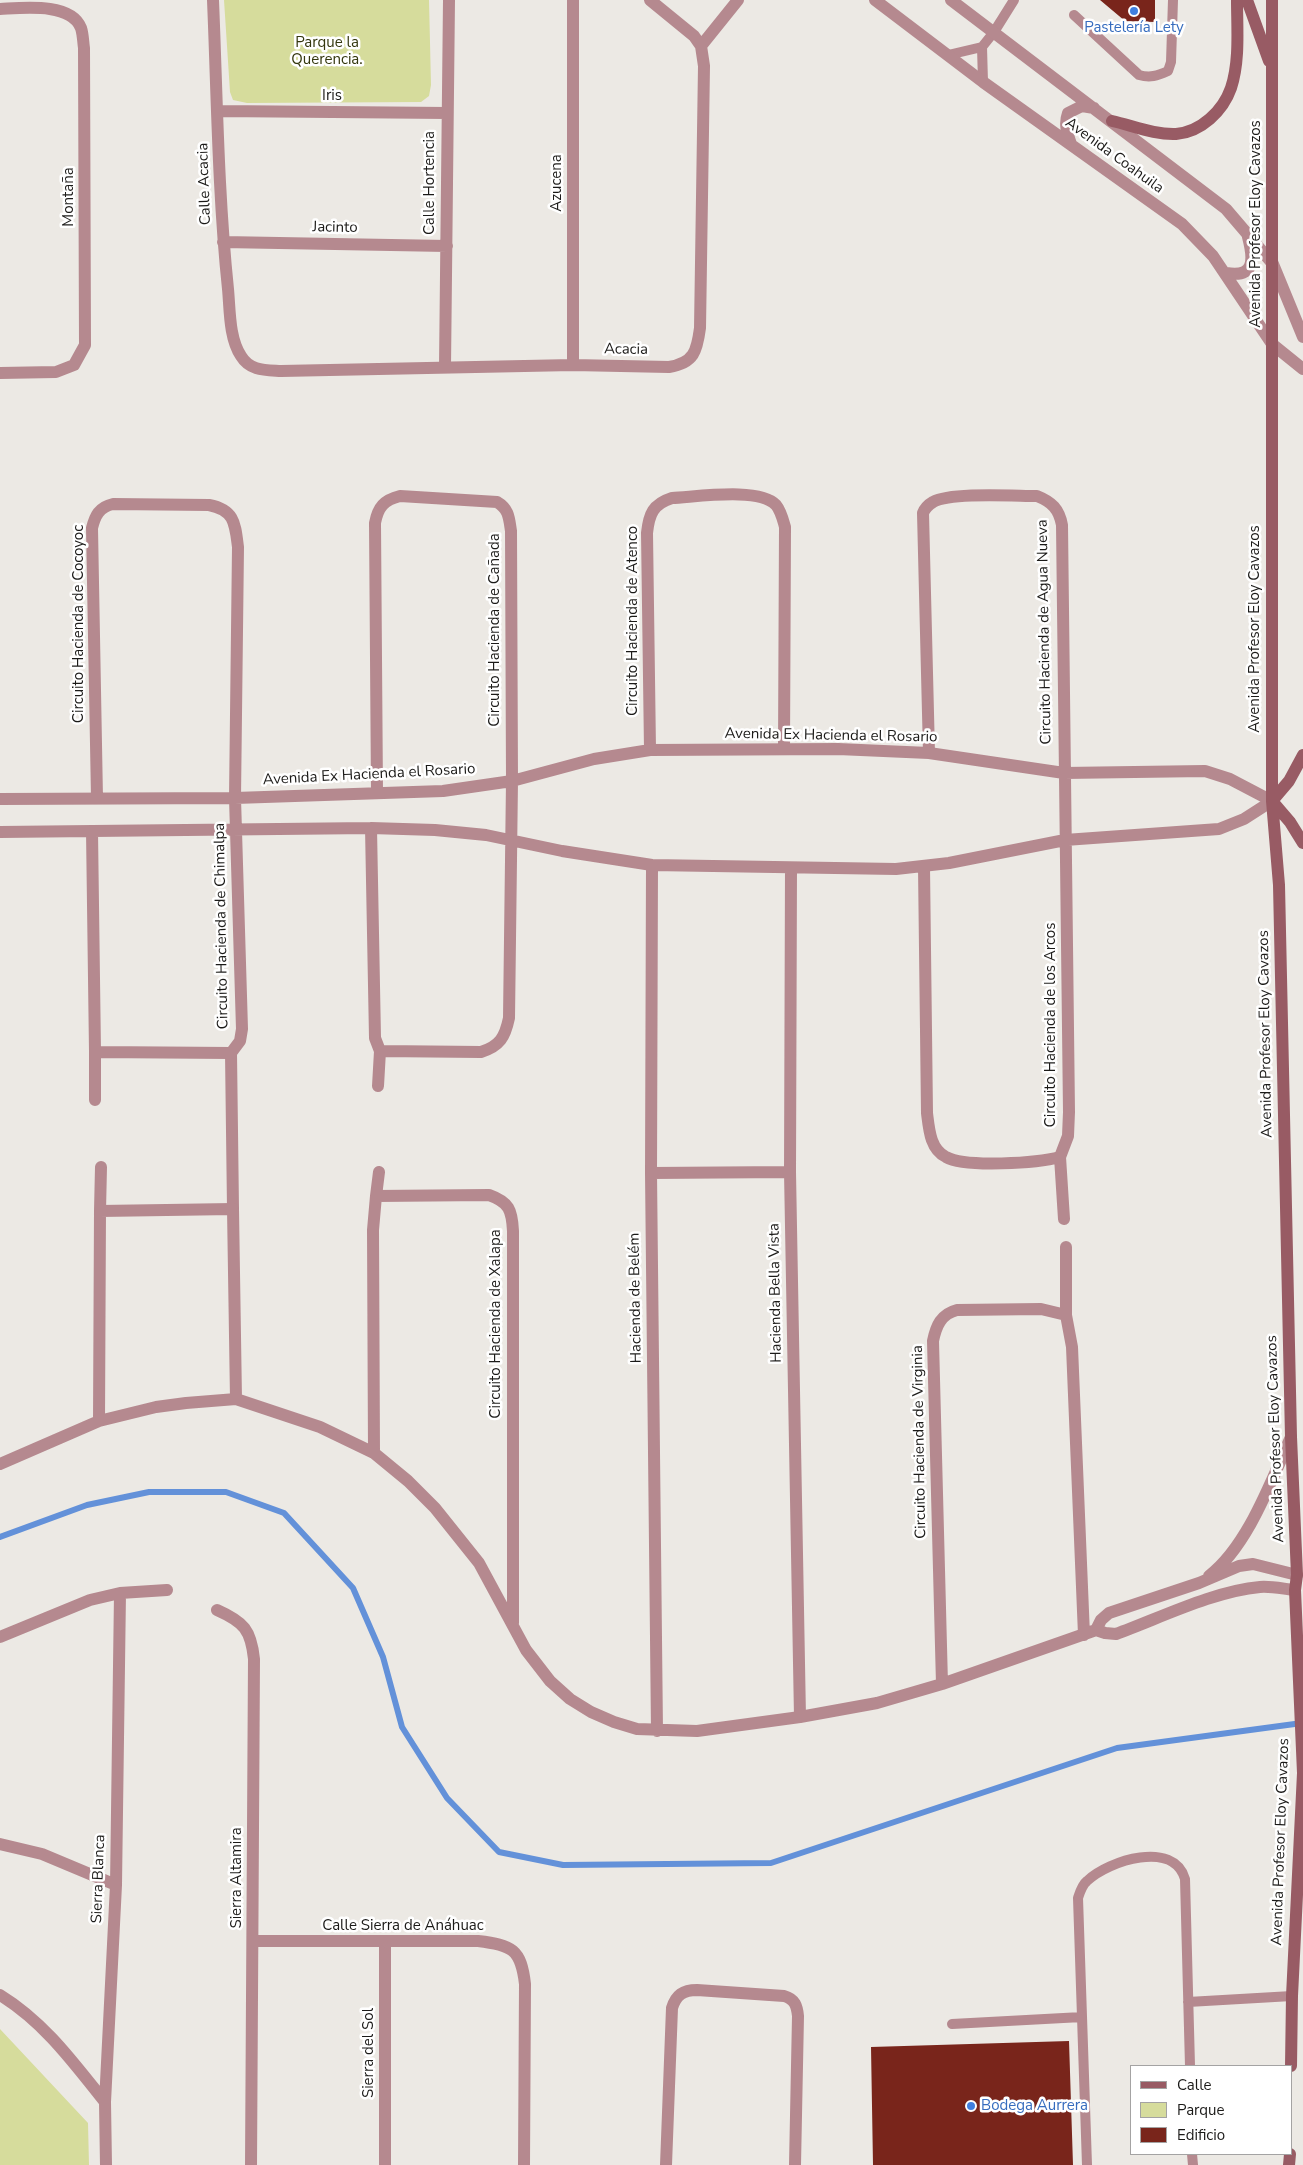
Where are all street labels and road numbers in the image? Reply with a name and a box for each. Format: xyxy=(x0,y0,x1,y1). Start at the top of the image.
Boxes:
street label: Iris xyxy=(322,87,342,105)
street label: Avenida Coahuila xyxy=(1061,114,1167,198)
street label: Avenida Profesor Eloy Cavazos xyxy=(1247,120,1265,328)
street label: Calle Hortencia xyxy=(421,131,439,235)
street label: Calle Acacia xyxy=(195,142,215,226)
street label: Azucena xyxy=(548,154,566,212)
street label: Montaña xyxy=(60,167,78,227)
street label: Jacinto xyxy=(312,219,358,237)
street label: Acacia xyxy=(604,341,648,359)
street label: Circuito Hacienda de Agua Nueva xyxy=(1034,519,1056,745)
street label: Circuito Hacienda de Cocoyoc xyxy=(70,525,88,723)
street label: Avenida Profesor Eloy Cavazos xyxy=(1246,525,1264,733)
street label: Circuito Hacienda de Atenco xyxy=(624,526,642,716)
street label: Circuito Hacienda de Cañada xyxy=(486,533,504,727)
street label: Avenida Ex Hacienda el Rosario xyxy=(724,725,938,747)
street label: Avenida Ex Hacienda el Rosario xyxy=(262,760,476,790)
street label: Circuito Hacienda de Chimalpa xyxy=(211,823,233,1029)
street label: Circuito Hacienda de los Arcos xyxy=(1042,923,1060,1127)
street label: Avenida Profesor Eloy Cavazos xyxy=(1255,930,1277,1138)
street label: Hacienda Bella Vista xyxy=(766,1223,786,1363)
street label: Circuito Hacienda de Xalapa xyxy=(487,1229,505,1419)
street label: Hacienda de Belém xyxy=(626,1232,646,1364)
street label: Avenida Profesor Eloy Cavazos xyxy=(1263,1335,1289,1543)
street label: Circuito Hacienda de Virginia xyxy=(909,1345,931,1539)
street label: Avenida Profesor Eloy Cavazos xyxy=(1268,1738,1294,1946)
street label: Sierra Altamira xyxy=(228,1827,246,1929)
street label: Sierra Blanca xyxy=(88,1834,110,1924)
street label: Calle Sierra de Anáhuac xyxy=(322,1917,484,1935)
street label: Sierra del Sol xyxy=(360,2008,378,2098)

